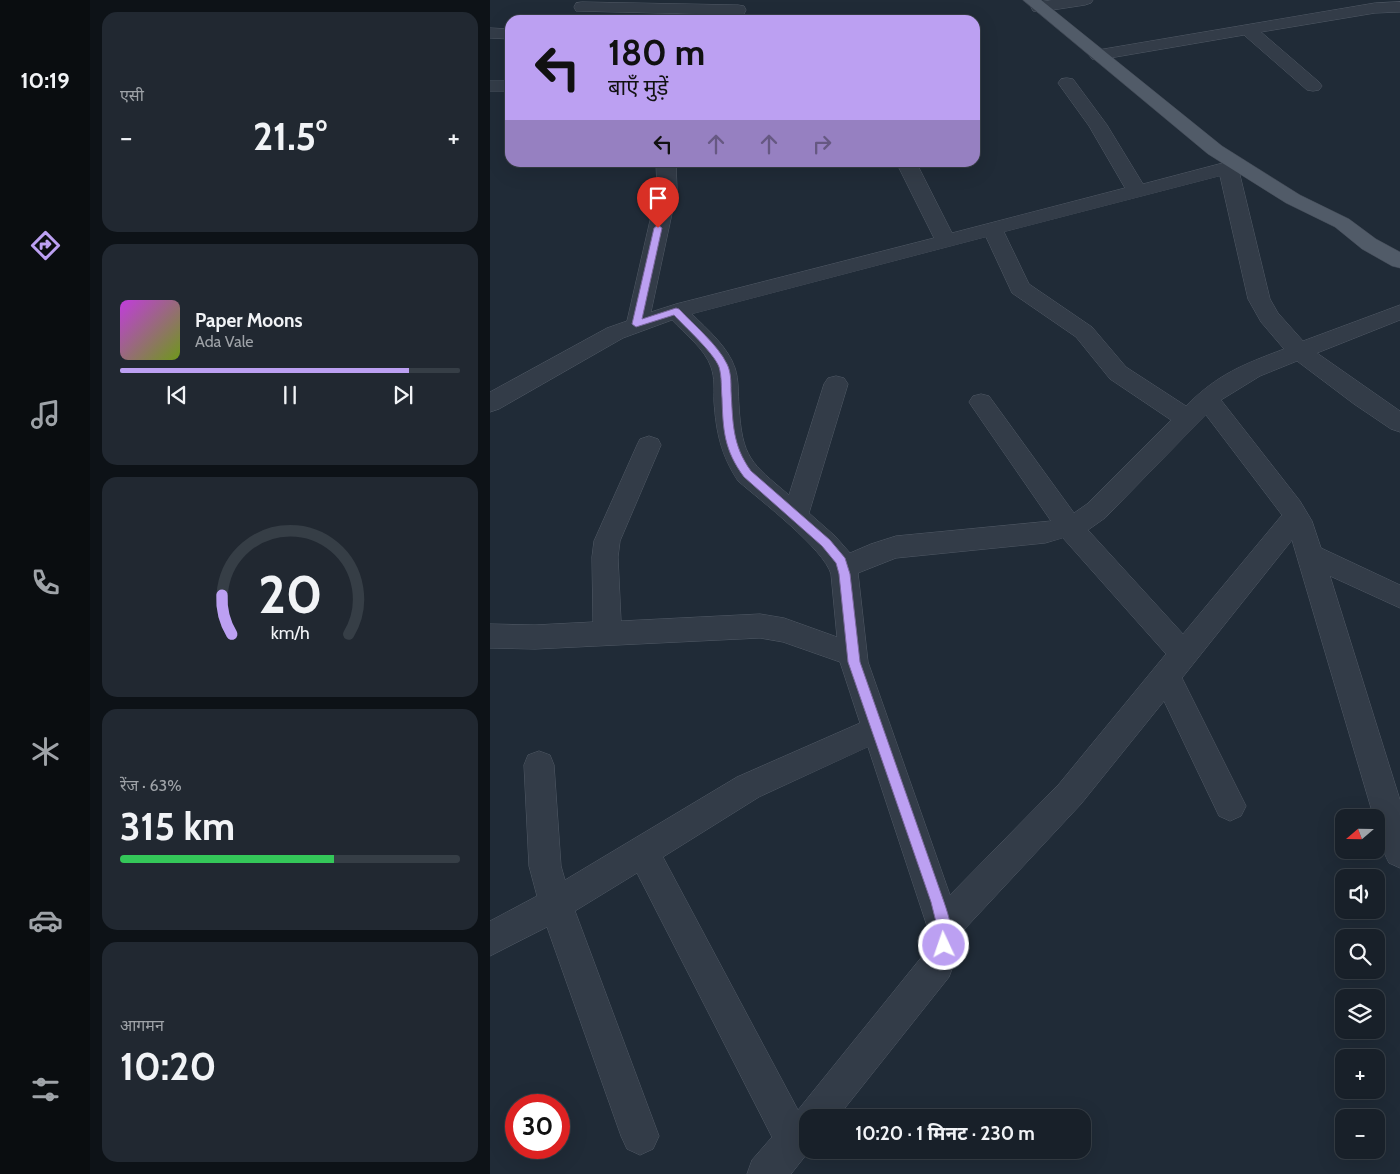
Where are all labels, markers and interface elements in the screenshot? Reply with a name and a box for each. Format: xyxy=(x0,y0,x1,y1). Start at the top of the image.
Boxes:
text: 180 m xyxy=(608,31,705,74)
icon: left xyxy=(525,35,590,100)
text: 10:19 xyxy=(20,67,70,94)
text: बाएँ मुड़ें xyxy=(608,74,668,101)
text: एसी xyxy=(120,86,144,105)
text: 21.5° xyxy=(253,113,327,160)
text: − xyxy=(120,120,132,154)
text: + xyxy=(448,120,460,154)
icon: left xyxy=(649,130,677,158)
icon: ahead xyxy=(702,130,730,158)
icon: ahead xyxy=(755,130,783,158)
icon: right xyxy=(808,130,836,158)
pin xyxy=(637,177,679,228)
icon: arrive xyxy=(644,184,672,212)
icon: directions xyxy=(28,228,63,263)
text: Paper Moons xyxy=(195,309,303,332)
text: Ada Vale xyxy=(195,332,254,351)
icon: previous xyxy=(163,381,191,409)
icon: pause xyxy=(276,381,304,409)
icon: next xyxy=(389,381,417,409)
icon: music xyxy=(28,397,63,432)
text: 20 xyxy=(258,563,322,626)
icon: phone xyxy=(28,565,63,600)
text: km/h xyxy=(270,622,310,643)
icon: climate xyxy=(28,734,63,769)
text: रेंज · 63% xyxy=(120,776,182,795)
text: 315 km xyxy=(120,803,235,850)
north arrow xyxy=(1335,809,1385,859)
map controls xyxy=(1335,809,1385,1159)
button: sound xyxy=(1335,869,1385,919)
icon: car xyxy=(28,903,63,938)
position arrow xyxy=(917,918,969,970)
button: search xyxy=(1335,929,1385,979)
button: layers xyxy=(1335,989,1385,1039)
text: आगमन xyxy=(120,1016,164,1035)
text: 10:20 xyxy=(120,1043,216,1090)
button: + xyxy=(1335,1049,1385,1099)
icon: filters xyxy=(28,1072,63,1107)
speed limit sign: 30 xyxy=(505,1094,570,1159)
button: − xyxy=(1335,1109,1385,1159)
text: 10:20 · 1 मिनट · 230 m xyxy=(855,1122,1035,1145)

